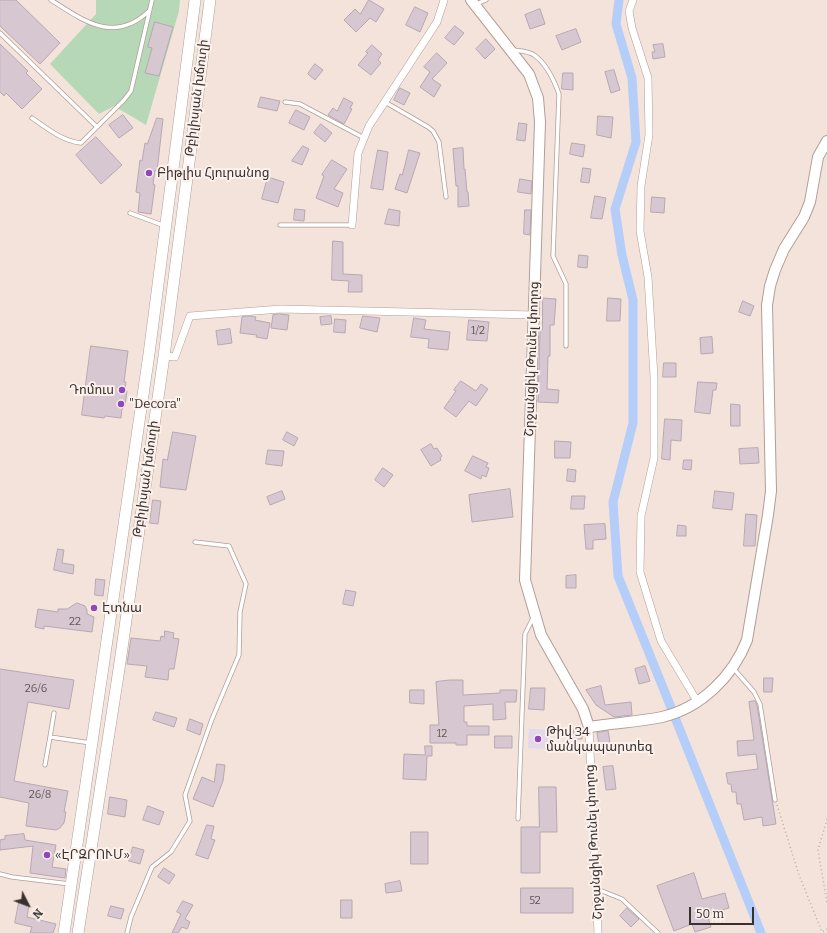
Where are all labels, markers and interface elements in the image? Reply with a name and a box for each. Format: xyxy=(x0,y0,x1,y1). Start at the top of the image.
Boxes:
street label: Թբիլիսյան խճուղի xyxy=(182,38,212,158)
place label: Բիթլիս Հյուրանոց xyxy=(157,165,270,181)
marker: Բիթլիս Հյուրանոց xyxy=(144,168,154,178)
street label: Շրջանցիկ Թունել փողոց xyxy=(521,281,543,437)
house number: 1/2 xyxy=(471,324,485,338)
place label: Դոմուս xyxy=(69,382,114,398)
marker: Դոմուս xyxy=(117,385,127,395)
place label: "Decora" xyxy=(129,396,181,412)
marker: "Decora" xyxy=(116,399,126,409)
street label: Թբիլիսյան խճուղի xyxy=(130,419,162,539)
place label: Էտնա xyxy=(102,600,142,616)
marker: Էտնա xyxy=(89,603,99,613)
house number: 22 xyxy=(69,615,81,629)
house number: 26/6 xyxy=(25,682,47,696)
place label: Թիվ 34 մանկապարտեզ xyxy=(546,724,653,755)
house number: 12 xyxy=(437,727,447,741)
marker: Թիվ 34 մանկապարտեզ xyxy=(533,734,543,744)
street label: Շրջանցիկ Թունել փողոց xyxy=(582,764,606,920)
house number: 26/8 xyxy=(29,788,51,802)
place label: «ԷՐԶՐՈՒՄ» xyxy=(55,847,130,863)
marker: «ԷՐԶՐՈՒՄ» xyxy=(42,850,52,860)
north arrow xyxy=(8,885,48,925)
house number: 52 xyxy=(529,894,541,908)
scale bar xyxy=(691,899,756,925)
text: N xyxy=(30,906,45,921)
text: 50 m xyxy=(696,907,724,921)

